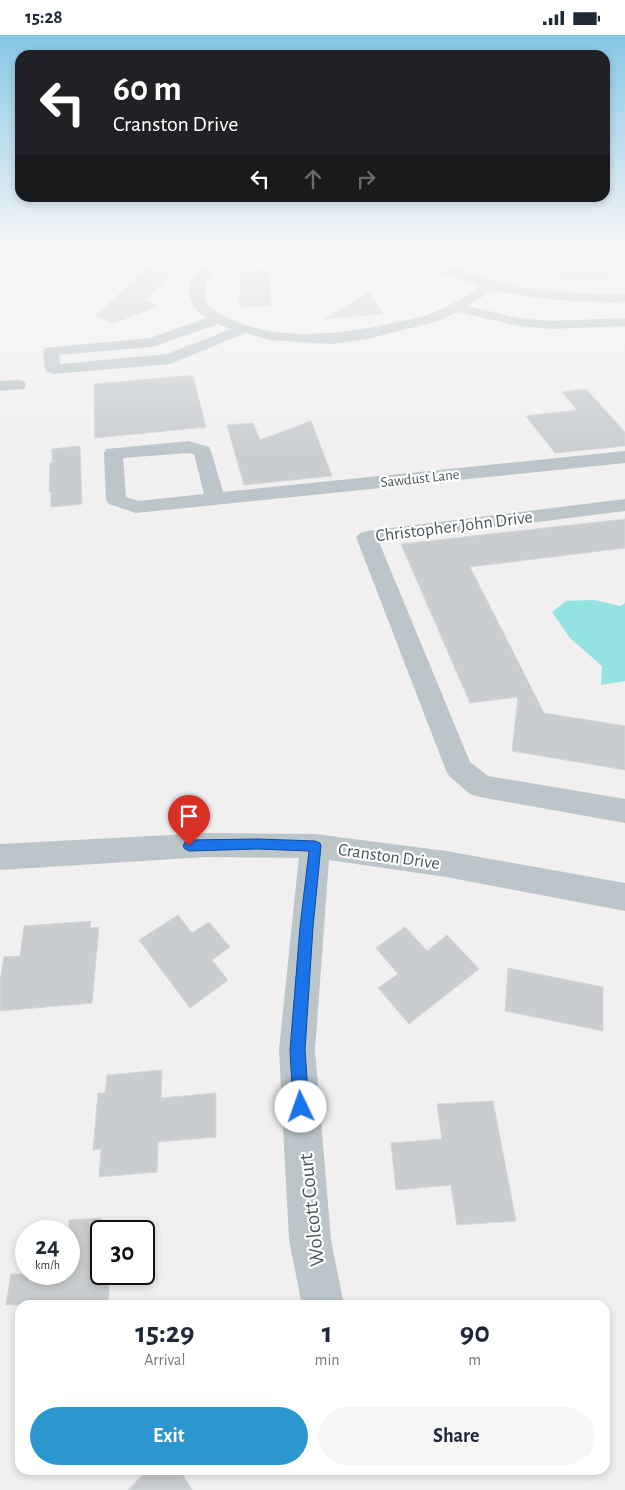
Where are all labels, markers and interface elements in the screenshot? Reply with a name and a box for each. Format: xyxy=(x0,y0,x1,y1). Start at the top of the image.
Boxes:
text: 15:28 xyxy=(25,8,63,27)
icon: left xyxy=(30,70,95,135)
text: 60 m xyxy=(113,72,182,107)
text: Cranston Drive xyxy=(113,113,238,135)
icon: left xyxy=(246,165,274,193)
icon: ahead xyxy=(299,165,327,193)
icon: right xyxy=(352,165,380,193)
street label: Sawdust Lane xyxy=(380,467,460,490)
street label: Christopher John Drive xyxy=(374,508,534,546)
pin xyxy=(168,795,210,846)
icon: arrive xyxy=(175,802,203,830)
street label: Cranston Drive xyxy=(337,841,441,873)
position arrow xyxy=(274,1080,326,1132)
street label: Wolcott Court xyxy=(295,1152,328,1267)
speed limit sign: 30 xyxy=(90,1220,155,1285)
text: 24 xyxy=(35,1234,60,1259)
text: km/h xyxy=(35,1259,60,1271)
text: 15:29 xyxy=(135,1318,194,1348)
text: 1 xyxy=(322,1318,332,1348)
text: 90 xyxy=(460,1318,490,1348)
text: Arrival xyxy=(144,1352,185,1368)
text: min xyxy=(315,1352,340,1368)
text: m xyxy=(468,1352,481,1368)
button: Exit xyxy=(30,1407,308,1465)
button: Share xyxy=(318,1407,595,1465)

